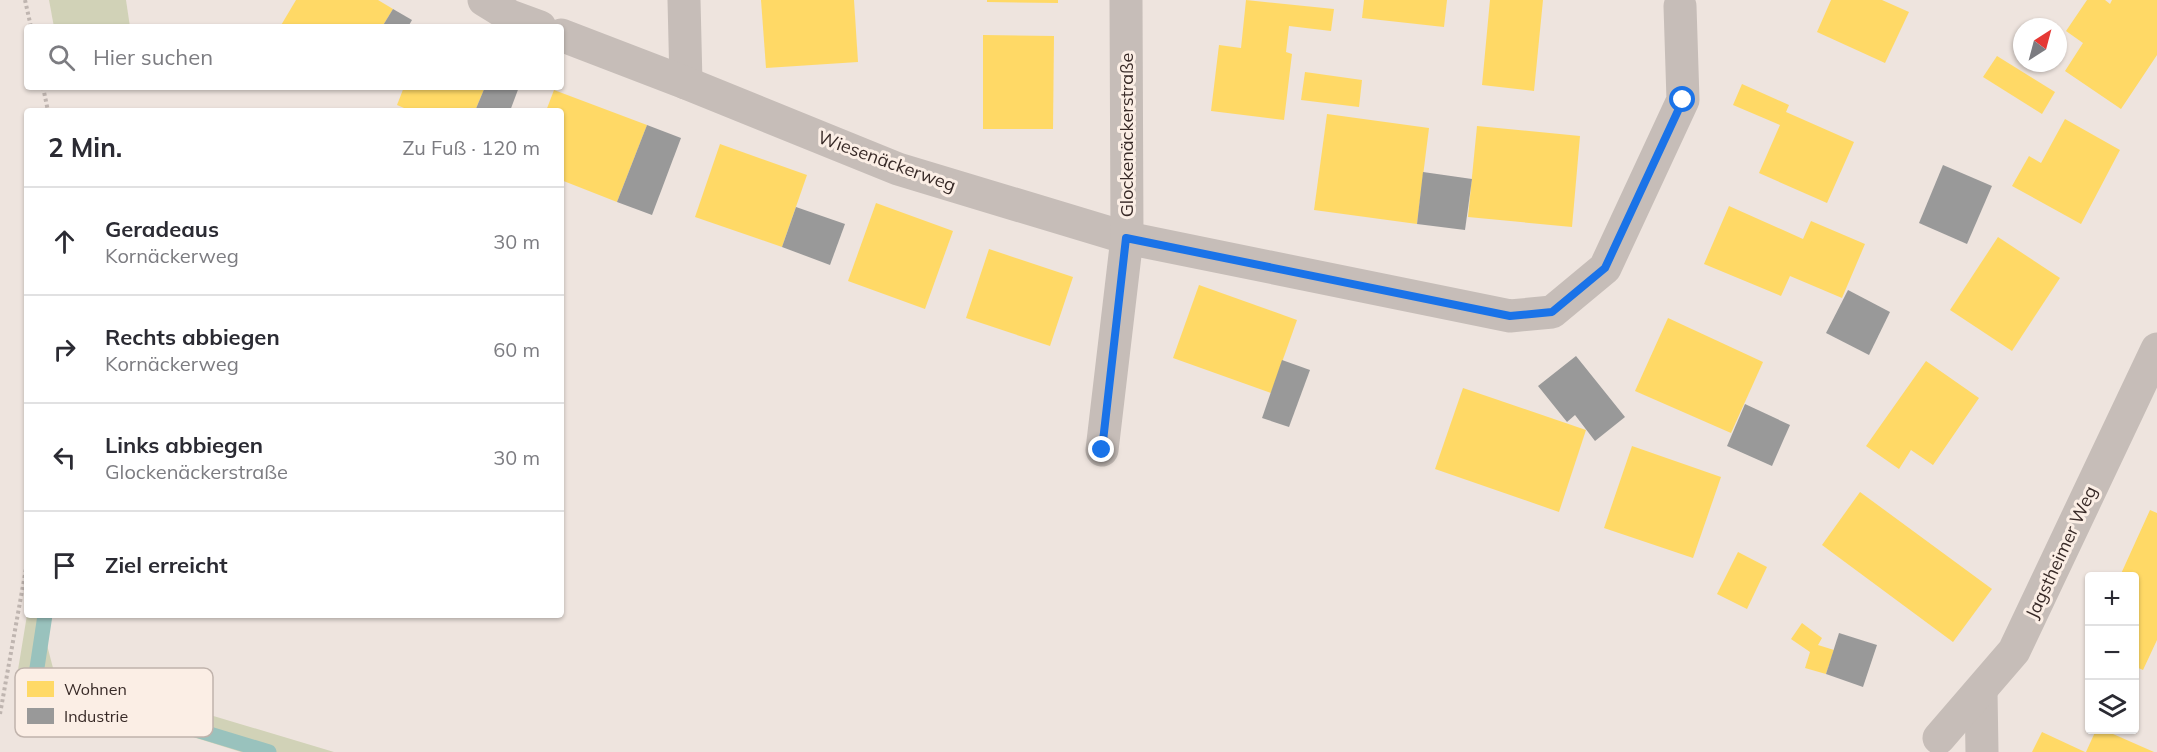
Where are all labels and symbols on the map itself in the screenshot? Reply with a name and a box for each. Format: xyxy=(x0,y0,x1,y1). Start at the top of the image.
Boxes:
north arrow xyxy=(2013,18,2067,72)
street label: Glockenäckerstraße xyxy=(1115,53,1138,217)
route start xyxy=(1669,86,1695,112)
street label: Wiesenäckerweg xyxy=(815,125,959,197)
route end xyxy=(1088,436,1114,462)
street label: Jagstheimer Weg xyxy=(2020,482,2102,622)
legend xyxy=(15,668,213,737)
text: Wohnen xyxy=(64,679,127,699)
text: Industrie xyxy=(64,706,128,726)

